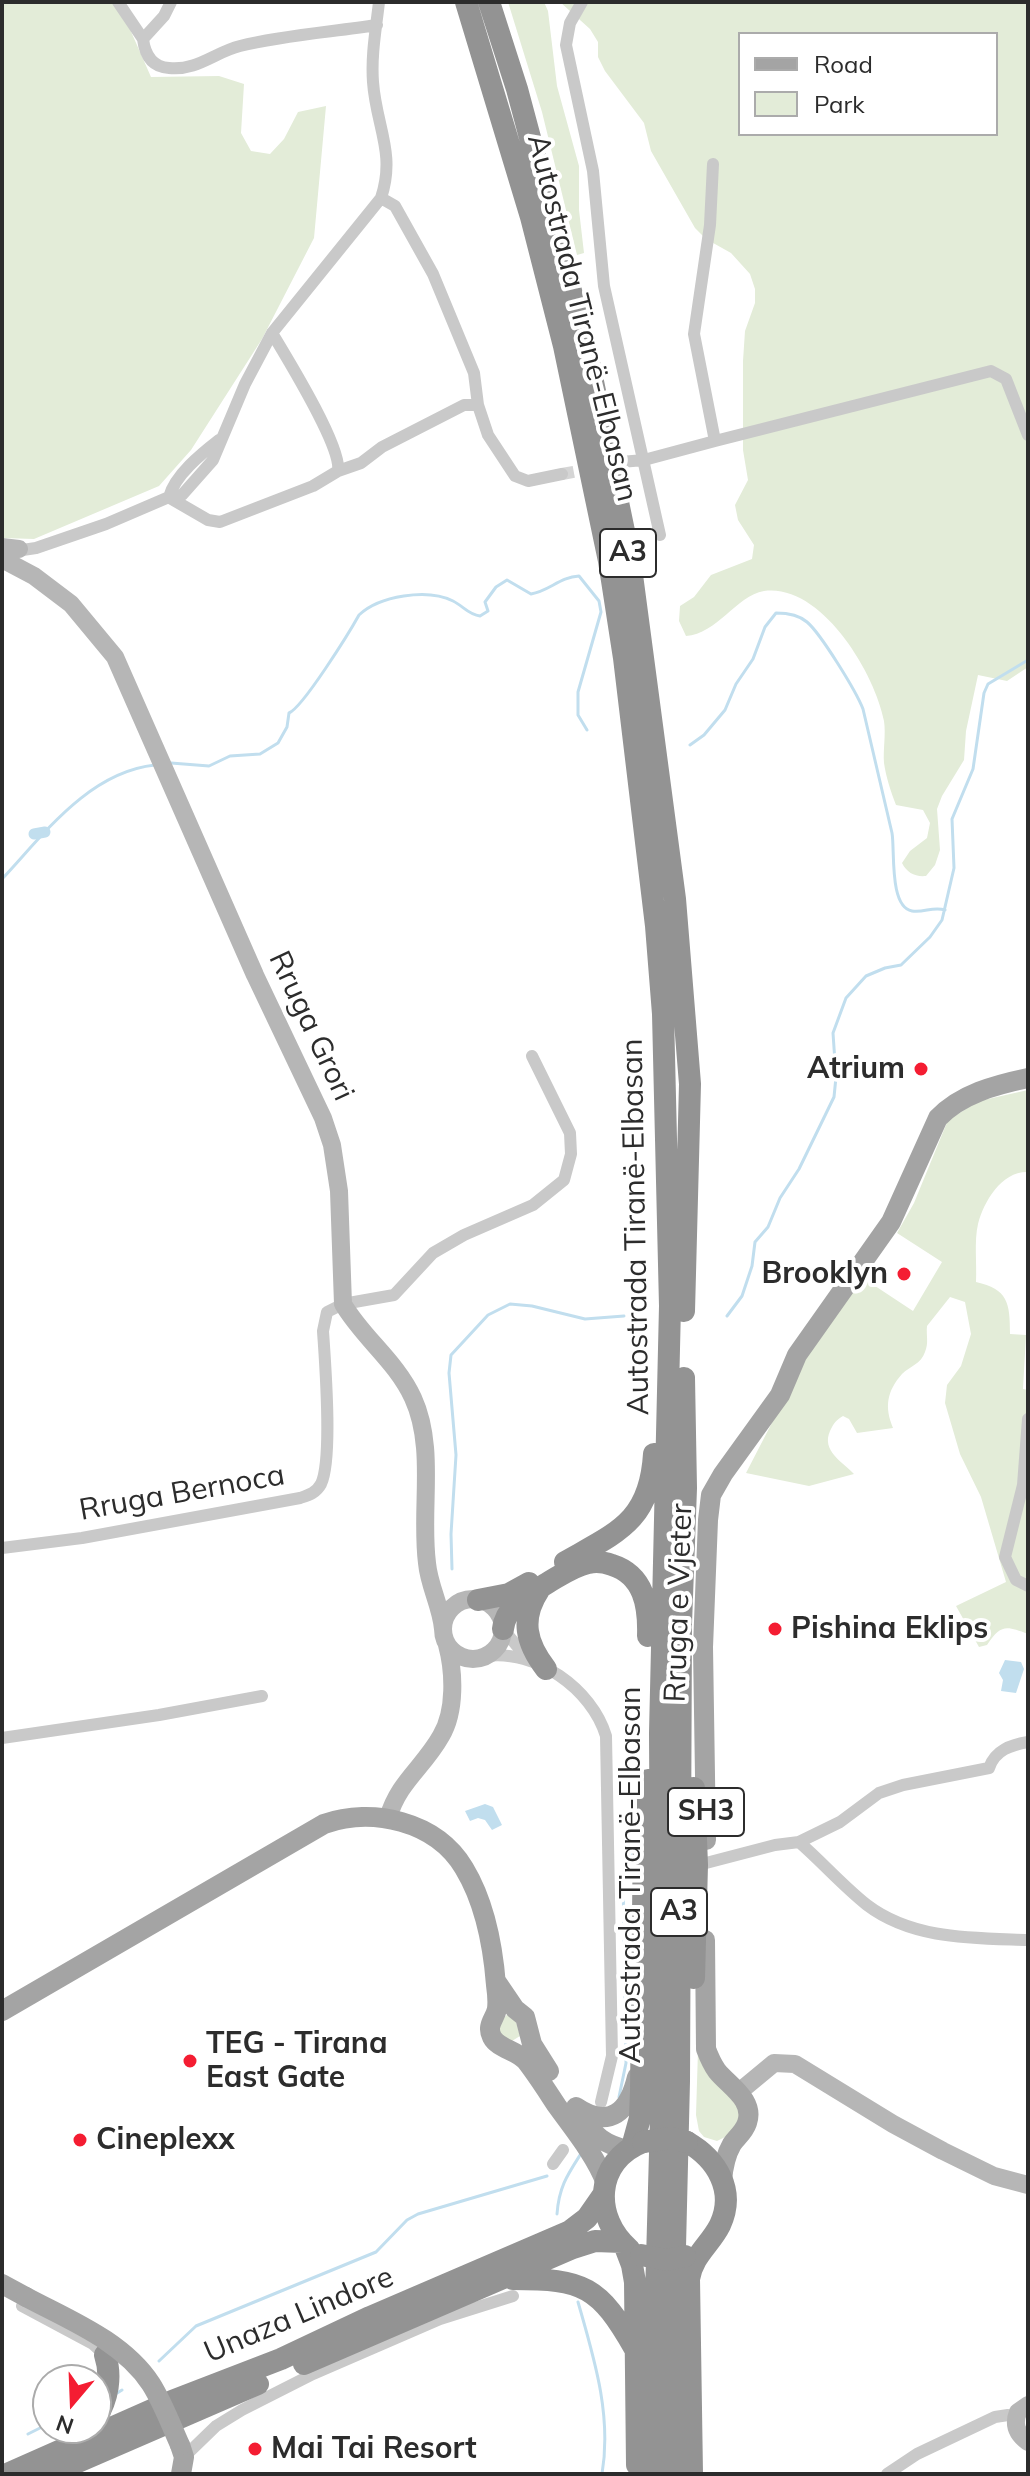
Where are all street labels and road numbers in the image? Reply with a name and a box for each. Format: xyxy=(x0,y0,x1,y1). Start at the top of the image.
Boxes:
street label: Autostrada Tiranë-Elbasan xyxy=(519,131,645,505)
road number: A3 xyxy=(600,529,656,577)
street label: Rruga Grori xyxy=(261,946,361,1106)
street label: Autostrada Tiranë-Elbasan xyxy=(615,1038,657,1416)
street label: Rruga Bernoca xyxy=(76,1457,288,1529)
street label: Rruga e Vjeter xyxy=(658,1503,700,1703)
street label: Autostrada Tiranë-Elbasan xyxy=(613,1687,649,2063)
road number: SH3 xyxy=(668,1788,744,1836)
road number: A3 xyxy=(651,1888,707,1936)
street label: Unaza Lindore xyxy=(199,2259,399,2371)

